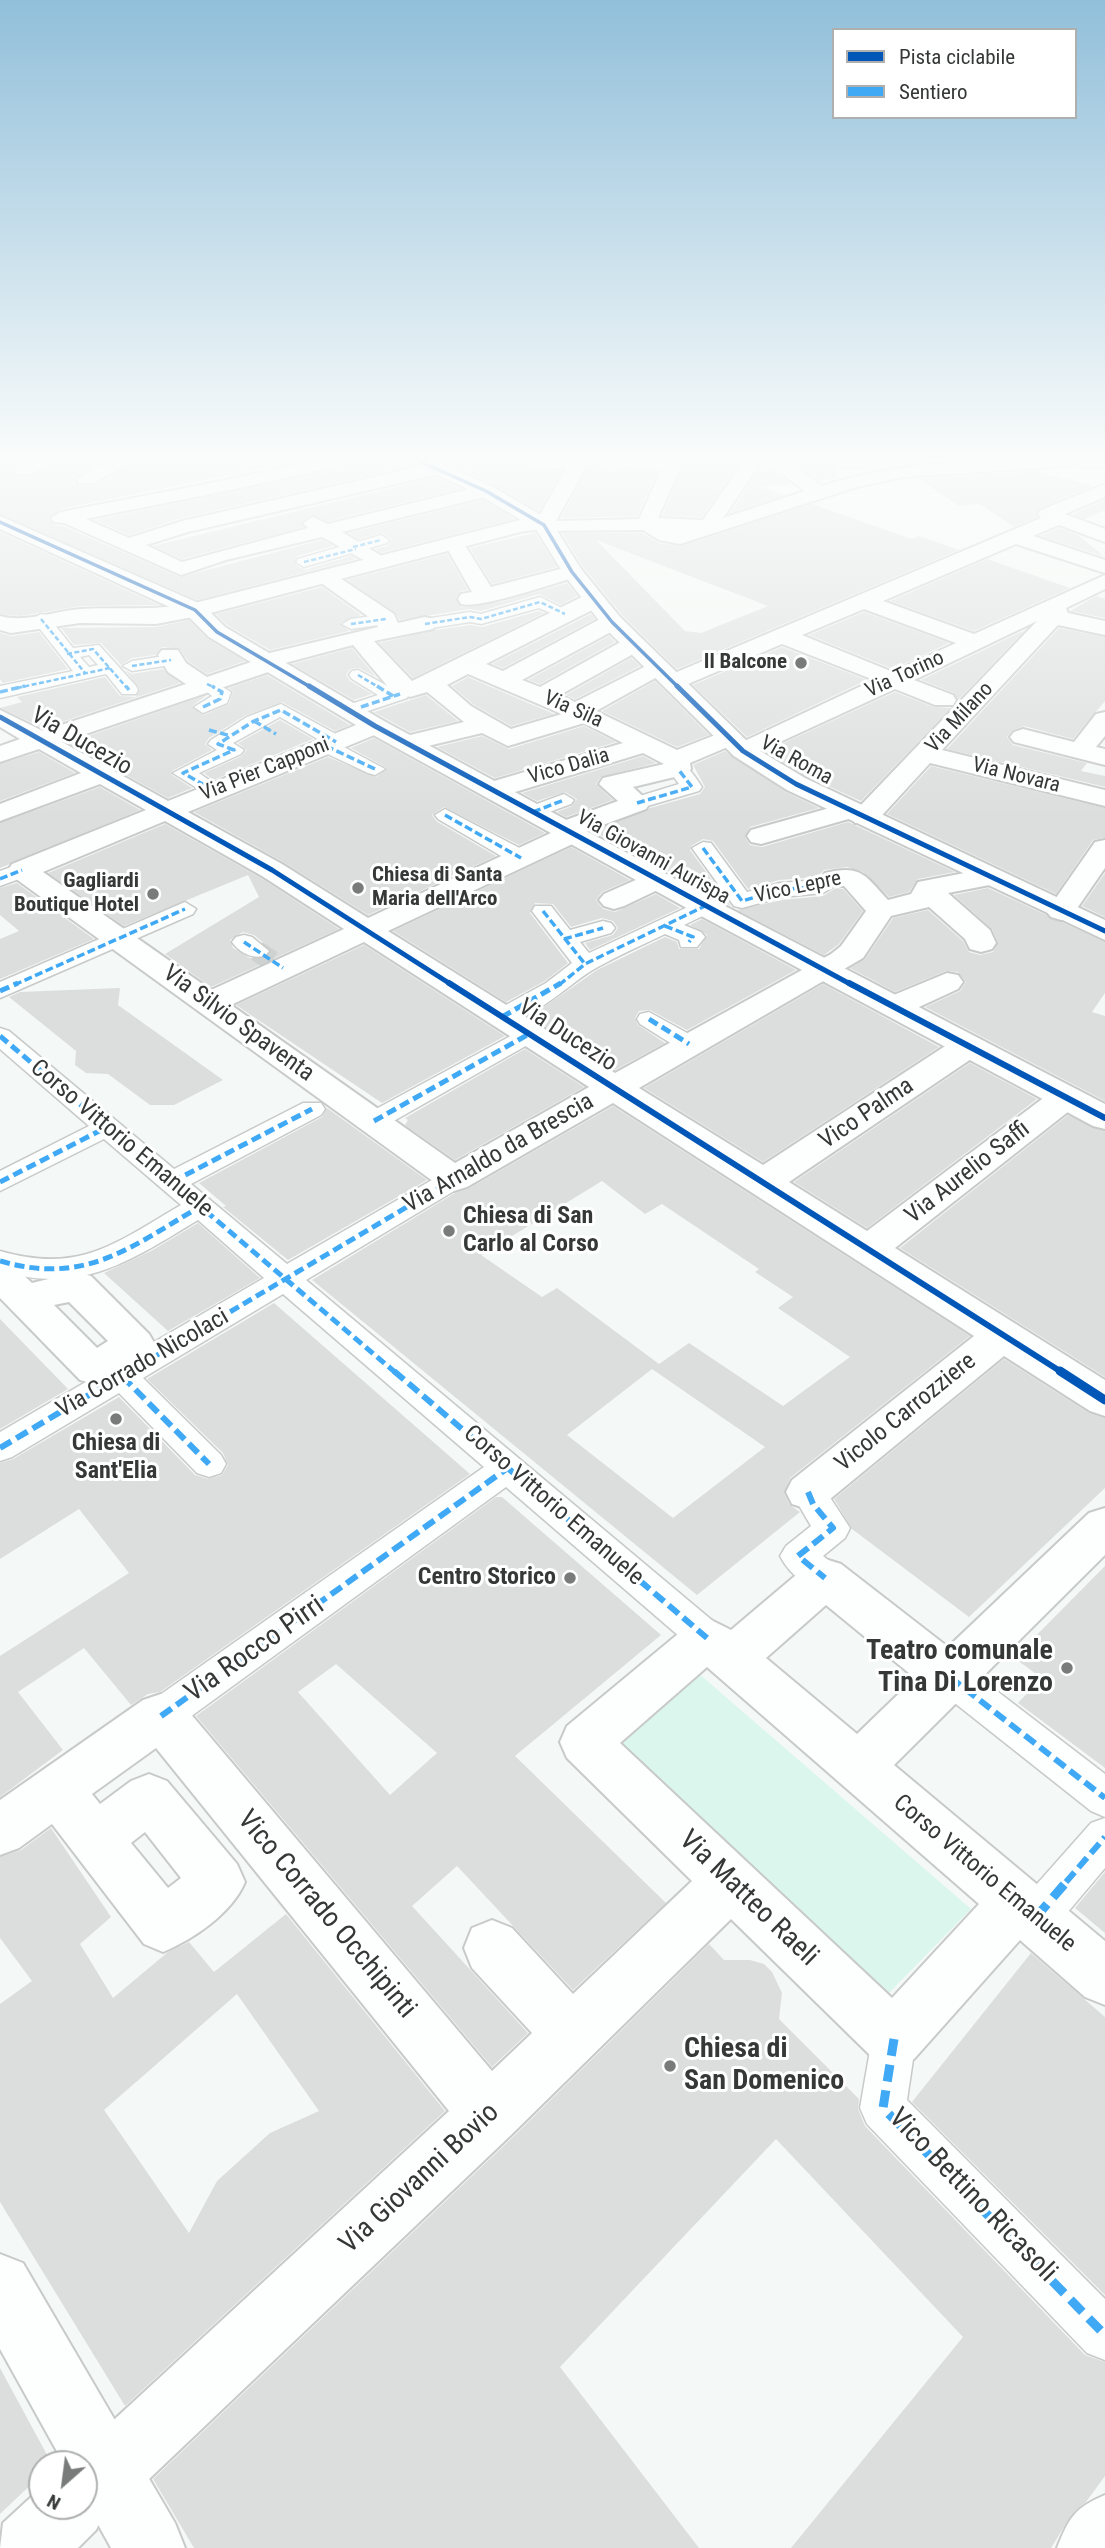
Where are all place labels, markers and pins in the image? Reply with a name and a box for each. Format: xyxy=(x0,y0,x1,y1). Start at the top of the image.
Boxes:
place label: Il Balcone xyxy=(704,650,787,676)
marker: Il Balcone xyxy=(793,655,809,671)
place label: Chiesa di Santa Maria dell'Arco xyxy=(372,863,502,913)
place label: Gagliardi Boutique Hotel xyxy=(14,869,139,919)
marker: Chiesa di Santa Maria dell'Arco xyxy=(350,880,366,896)
marker: Gagliardi Boutique Hotel xyxy=(145,886,161,902)
place label: Chiesa di San Carlo al Corso xyxy=(463,1203,599,1259)
marker: Chiesa di San Carlo al Corso xyxy=(441,1223,457,1239)
marker: Chiesa di Sant'Elia xyxy=(108,1411,124,1427)
place label: Chiesa di Sant'Elia xyxy=(72,1430,160,1486)
place label: Centro Storico xyxy=(418,1564,556,1592)
marker: Centro Storico xyxy=(562,1570,578,1586)
place label: Teatro comunale Tina Di Lorenzo xyxy=(866,1635,1053,1701)
marker: Teatro comunale Tina Di Lorenzo xyxy=(1059,1660,1075,1676)
place label: Chiesa di San Domenico xyxy=(684,2033,844,2099)
marker: Chiesa di San Domenico xyxy=(662,2058,678,2074)

